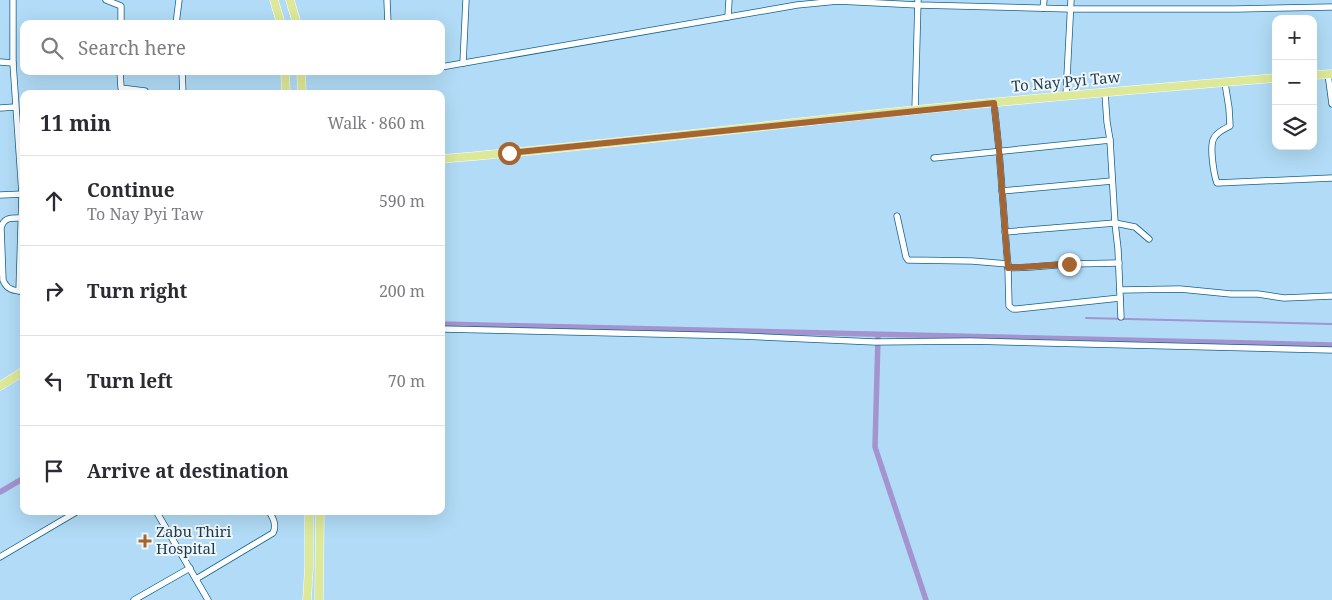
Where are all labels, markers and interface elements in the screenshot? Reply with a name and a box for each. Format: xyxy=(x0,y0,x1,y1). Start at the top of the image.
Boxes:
map controls xyxy=(1272,15,1317,150)
button: + xyxy=(1272,15,1317,60)
search box xyxy=(20,20,445,75)
icon: search xyxy=(38,34,66,62)
text: Search here xyxy=(78,35,186,61)
button: − xyxy=(1272,60,1317,105)
street label: To Nay Pyi Taw xyxy=(1011,66,1121,96)
button: layers xyxy=(1272,105,1317,150)
text: 11 min xyxy=(40,109,111,137)
text: Walk · 860 m xyxy=(328,112,425,134)
route start xyxy=(498,142,521,165)
text: Continue xyxy=(87,177,175,203)
icon: ahead xyxy=(40,187,68,215)
text: 590 m xyxy=(379,190,425,212)
text: To Nay Pyi Taw xyxy=(87,203,204,225)
route end xyxy=(1058,253,1081,276)
icon: right xyxy=(40,277,68,305)
text: Turn right xyxy=(87,278,187,304)
text: 200 m xyxy=(379,280,425,302)
icon: left xyxy=(40,367,68,395)
text: Turn left xyxy=(87,368,173,394)
text: 70 m xyxy=(388,370,425,392)
icon: arrive xyxy=(40,457,68,485)
text: Arrive at destination xyxy=(87,458,289,484)
place label: Zabu Thiri Hospital xyxy=(156,521,232,558)
marker: Zabu Thiri Hospital xyxy=(138,534,152,548)

